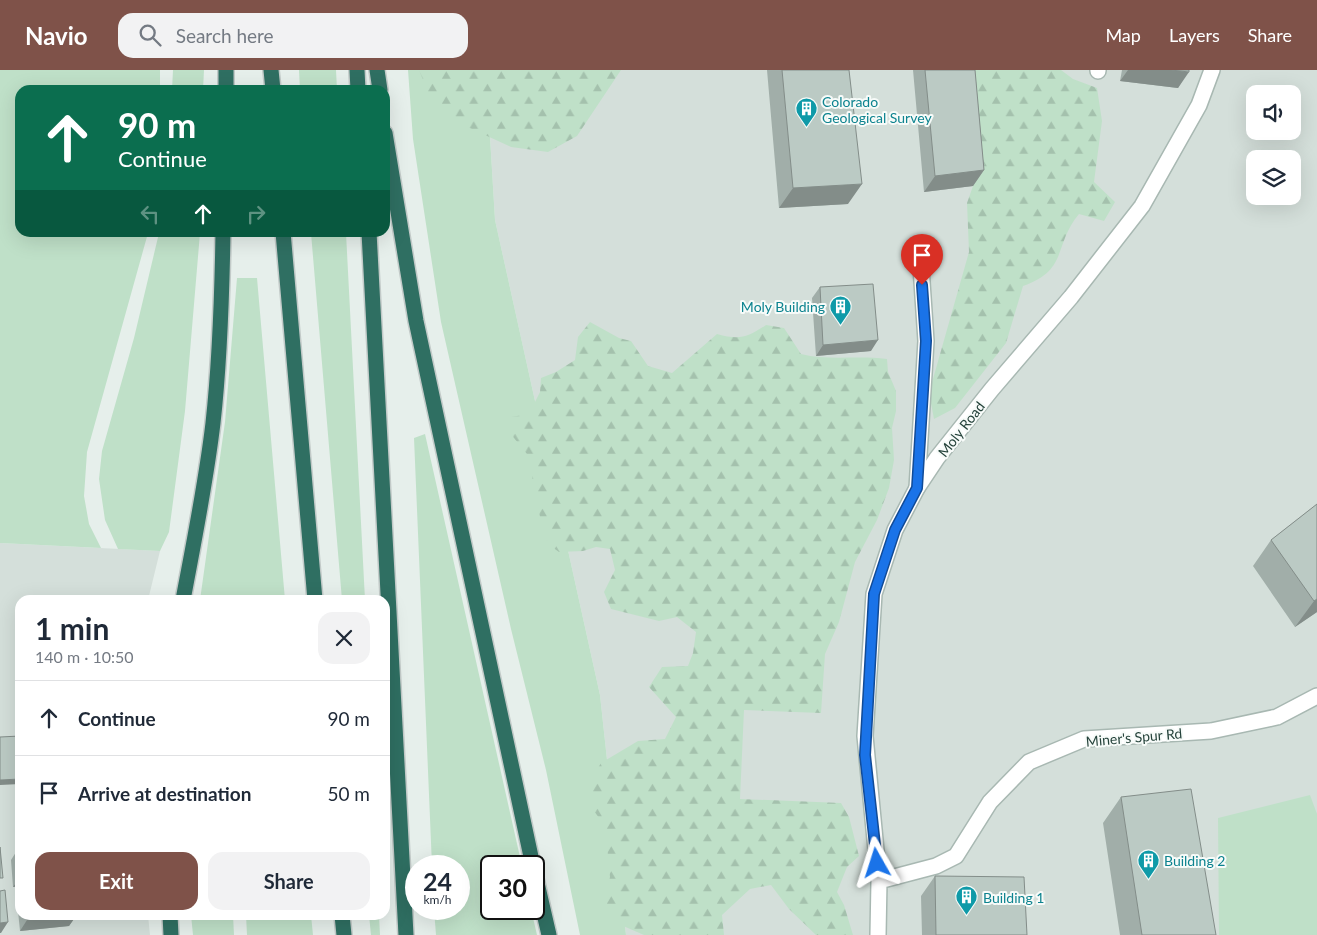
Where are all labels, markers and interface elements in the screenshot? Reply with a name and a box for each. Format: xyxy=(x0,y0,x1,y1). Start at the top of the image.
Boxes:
search box xyxy=(118,13,468,58)
text: Navio xyxy=(25,21,88,50)
icon: search xyxy=(136,21,164,49)
text: Search here xyxy=(176,24,274,47)
text: Map xyxy=(1105,24,1141,46)
text: Layers xyxy=(1169,24,1220,46)
text: Share xyxy=(1248,24,1292,46)
map controls xyxy=(1246,85,1301,205)
button: sound xyxy=(1246,85,1301,140)
place label: Colorado Geological Survey xyxy=(822,93,932,126)
building icon: Colorado Geological Survey xyxy=(794,97,818,128)
text: 90 m xyxy=(118,103,196,145)
icon: ahead xyxy=(35,105,100,170)
text: Continue xyxy=(118,145,207,172)
button: layers xyxy=(1246,150,1301,205)
icon: left xyxy=(136,200,164,228)
icon: ahead xyxy=(189,200,217,228)
icon: right xyxy=(242,200,270,228)
pin xyxy=(901,234,943,285)
icon: arrive xyxy=(908,241,936,269)
building icon: Moly Building xyxy=(829,294,853,325)
place label: Moly Building xyxy=(741,298,825,315)
street label: Moly Road xyxy=(934,398,988,460)
text: 1 min xyxy=(35,610,109,646)
button: close xyxy=(318,612,370,664)
text: 140 m · 10:50 xyxy=(35,647,134,666)
icon: ahead xyxy=(35,704,63,732)
text: Continue xyxy=(78,707,156,730)
text: 90 m xyxy=(327,707,370,730)
street label: Miner's Spur Rd xyxy=(1085,724,1183,750)
icon: arrive xyxy=(35,779,63,807)
text: Arrive at destination xyxy=(78,782,251,805)
text: 50 m xyxy=(327,782,370,805)
position arrow xyxy=(850,836,902,888)
building icon: Building 2 xyxy=(1136,848,1160,879)
button: Exit xyxy=(35,852,198,910)
button: Share xyxy=(208,852,370,910)
place label: Building 2 xyxy=(1164,852,1225,869)
speed limit sign: 30 xyxy=(480,855,545,920)
text: 24 xyxy=(423,866,452,896)
building icon: Building 1 xyxy=(955,885,979,916)
place label: Building 1 xyxy=(983,889,1044,906)
text: km/h xyxy=(423,892,452,907)

